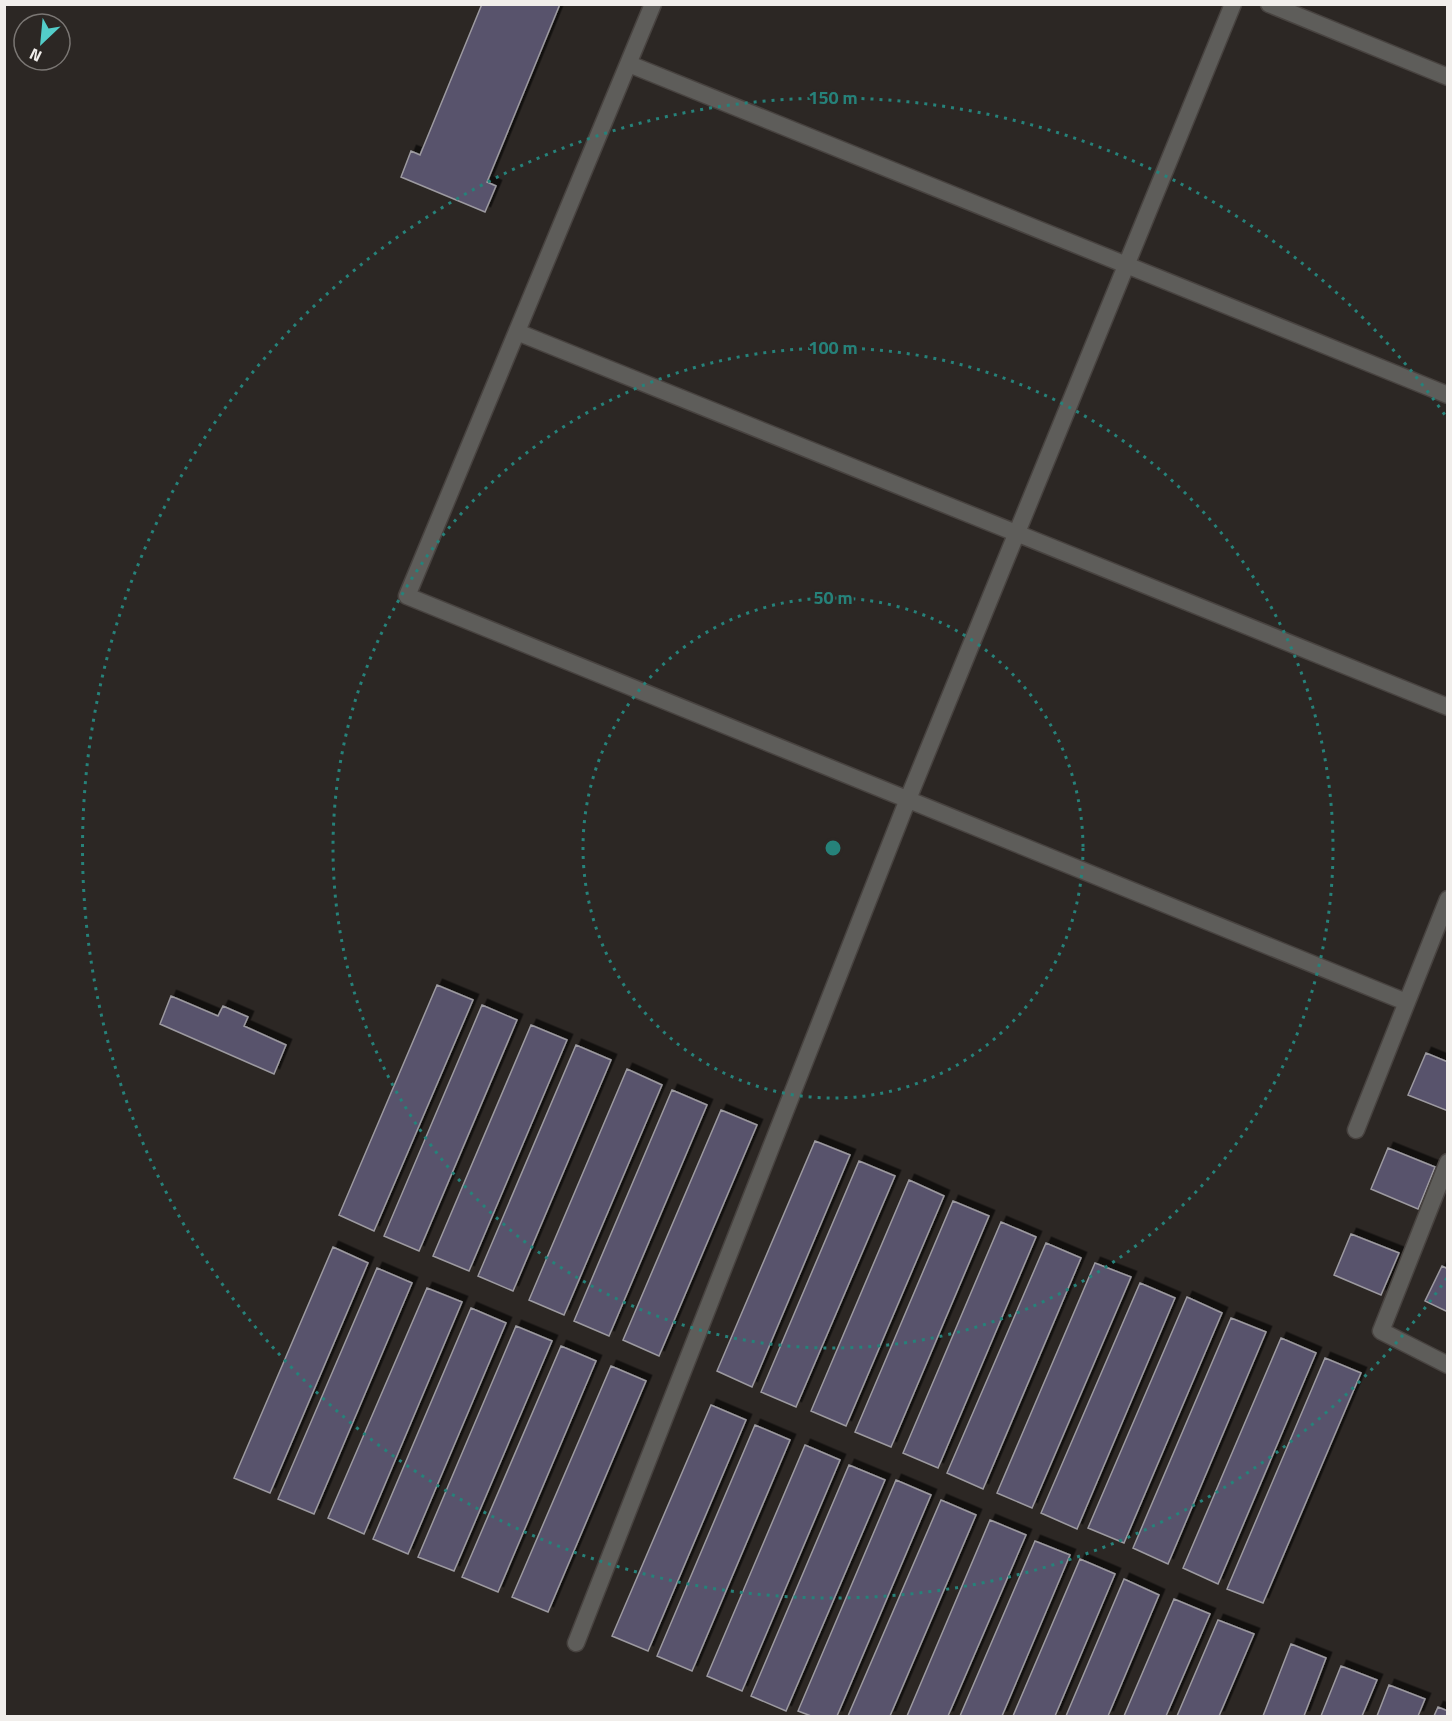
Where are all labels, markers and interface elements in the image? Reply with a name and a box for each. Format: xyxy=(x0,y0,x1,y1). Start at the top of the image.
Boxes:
north arrow xyxy=(12,12,72,72)
text: N xyxy=(25,42,46,69)
text: 150 m xyxy=(808,84,858,111)
text: 100 m xyxy=(808,334,858,361)
text: 50 m xyxy=(813,584,853,611)
centre of rings xyxy=(823,838,843,858)

